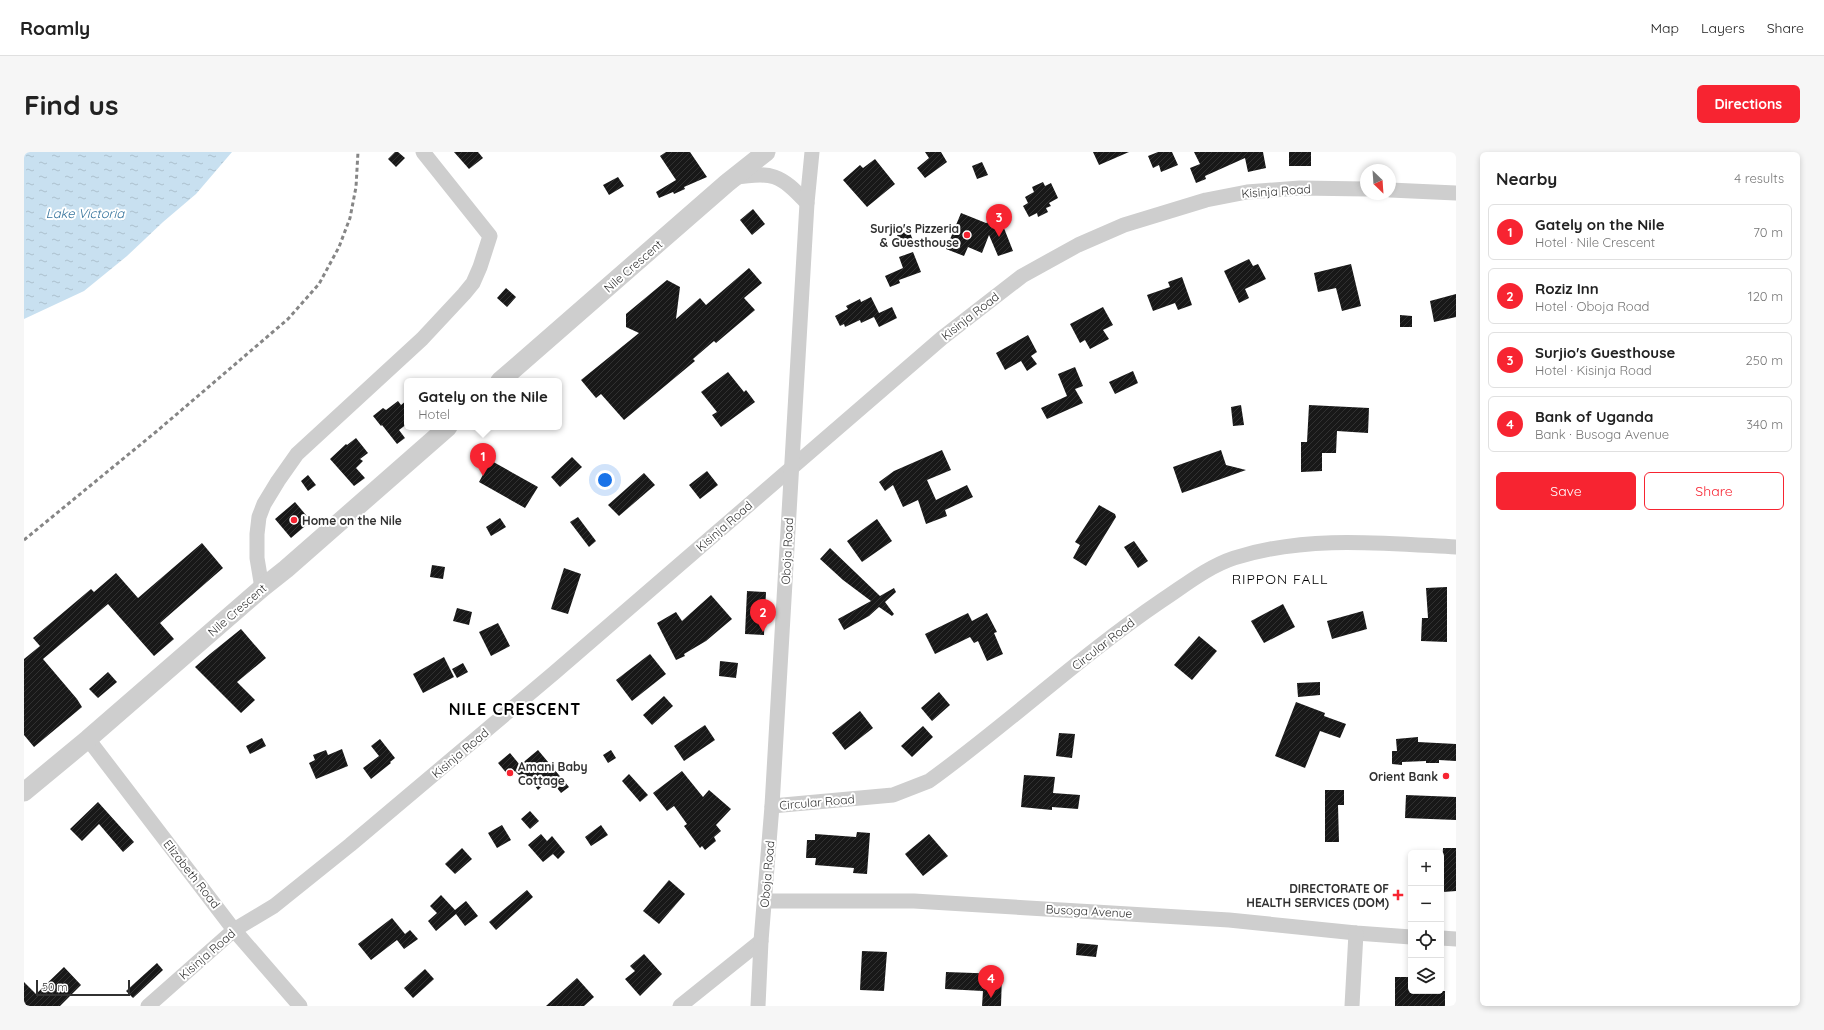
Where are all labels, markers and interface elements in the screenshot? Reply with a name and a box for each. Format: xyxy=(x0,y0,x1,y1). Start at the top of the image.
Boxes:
text: Roamly xyxy=(20,16,90,40)
text: Map xyxy=(1650,19,1679,37)
text: Layers xyxy=(1701,19,1745,37)
text: Share xyxy=(1767,19,1804,37)
button: Directions xyxy=(1697,85,1800,123)
text: Find us xyxy=(24,87,118,122)
north arrow xyxy=(1360,164,1396,200)
text: Nearby xyxy=(1496,168,1557,189)
text: 4 results xyxy=(1734,170,1784,186)
street label: Kisinja Road xyxy=(1241,181,1311,201)
pin: 3 xyxy=(986,204,1012,237)
water label: Lake Victoria xyxy=(46,205,125,221)
text: Gately on the Nile xyxy=(1535,215,1665,234)
place label: Surjio's Pizzeria & Guesthouse xyxy=(870,221,959,250)
text: 1 xyxy=(1507,224,1513,240)
text: 70 m xyxy=(1753,224,1783,240)
marker: Surjio's Pizzeria & Guesthouse xyxy=(962,230,972,240)
text: Hotel · Nile Crescent xyxy=(1535,234,1655,250)
street label: Nile Crescent xyxy=(601,237,665,295)
text: Roziz Inn xyxy=(1535,279,1599,298)
text: 2 xyxy=(1506,288,1514,304)
text: 120 m xyxy=(1748,288,1783,304)
street label: Kisinja Road xyxy=(938,289,1002,343)
text: Hotel · Oboja Road xyxy=(1535,298,1649,314)
text: Surjio's Guesthouse xyxy=(1535,343,1675,362)
text: 3 xyxy=(1507,352,1513,368)
text: 250 m xyxy=(1746,352,1783,368)
text: Hotel · Kisinja Road xyxy=(1535,362,1652,378)
popup xyxy=(404,378,562,430)
text: Gately on the Nile xyxy=(418,387,548,406)
text: Hotel xyxy=(418,406,450,422)
text: Bank of Uganda xyxy=(1535,407,1653,426)
text: 4 xyxy=(1506,416,1514,432)
text: 340 m xyxy=(1746,416,1783,432)
text: Bank · Busoga Avenue xyxy=(1535,426,1669,442)
pin: 1 xyxy=(470,443,496,476)
your location xyxy=(595,470,615,490)
button: Save xyxy=(1496,472,1636,510)
button: Share xyxy=(1644,472,1784,510)
street label: Kisinja Road xyxy=(693,498,755,554)
place label: Home on the Nile xyxy=(302,513,402,528)
marker: Home on the Nile xyxy=(289,515,299,525)
street label: Oboja Road xyxy=(778,517,796,585)
district label: RIPPON FALL xyxy=(1232,570,1328,588)
street label: Nile Crescent xyxy=(205,581,269,639)
pin: 2 xyxy=(750,599,776,632)
street label: Circular Road xyxy=(1069,615,1137,673)
district label: NILE CRESCENT xyxy=(449,699,581,719)
street label: Kisinja Road xyxy=(429,725,491,781)
place label: Amani Baby Cottage xyxy=(518,759,588,788)
marker: Amani Baby Cottage xyxy=(505,768,515,778)
place label: Orient Bank xyxy=(1369,769,1438,784)
marker: Orient Bank xyxy=(1441,771,1451,781)
street label: Circular Road xyxy=(779,791,855,813)
street label: Elizabeth Road xyxy=(160,837,224,911)
street label: Oboja Road xyxy=(757,840,777,908)
map controls xyxy=(1408,850,1444,994)
button: + xyxy=(1408,850,1444,886)
place label: DIRECTORATE OF HEALTH SERVICES (DOM) xyxy=(1246,881,1389,910)
button: − xyxy=(1408,886,1444,922)
marker: DIRECTORATE OF HEALTH SERVICES (DOM) xyxy=(1392,889,1404,901)
street label: Busoga Avenue xyxy=(1045,901,1133,921)
button: locate xyxy=(1408,922,1444,958)
street label: Kisinja Road xyxy=(176,926,238,982)
button: layers xyxy=(1408,958,1444,994)
pin: 4 xyxy=(978,965,1004,998)
scale bar xyxy=(36,978,130,997)
text: 50 m xyxy=(42,980,68,994)

